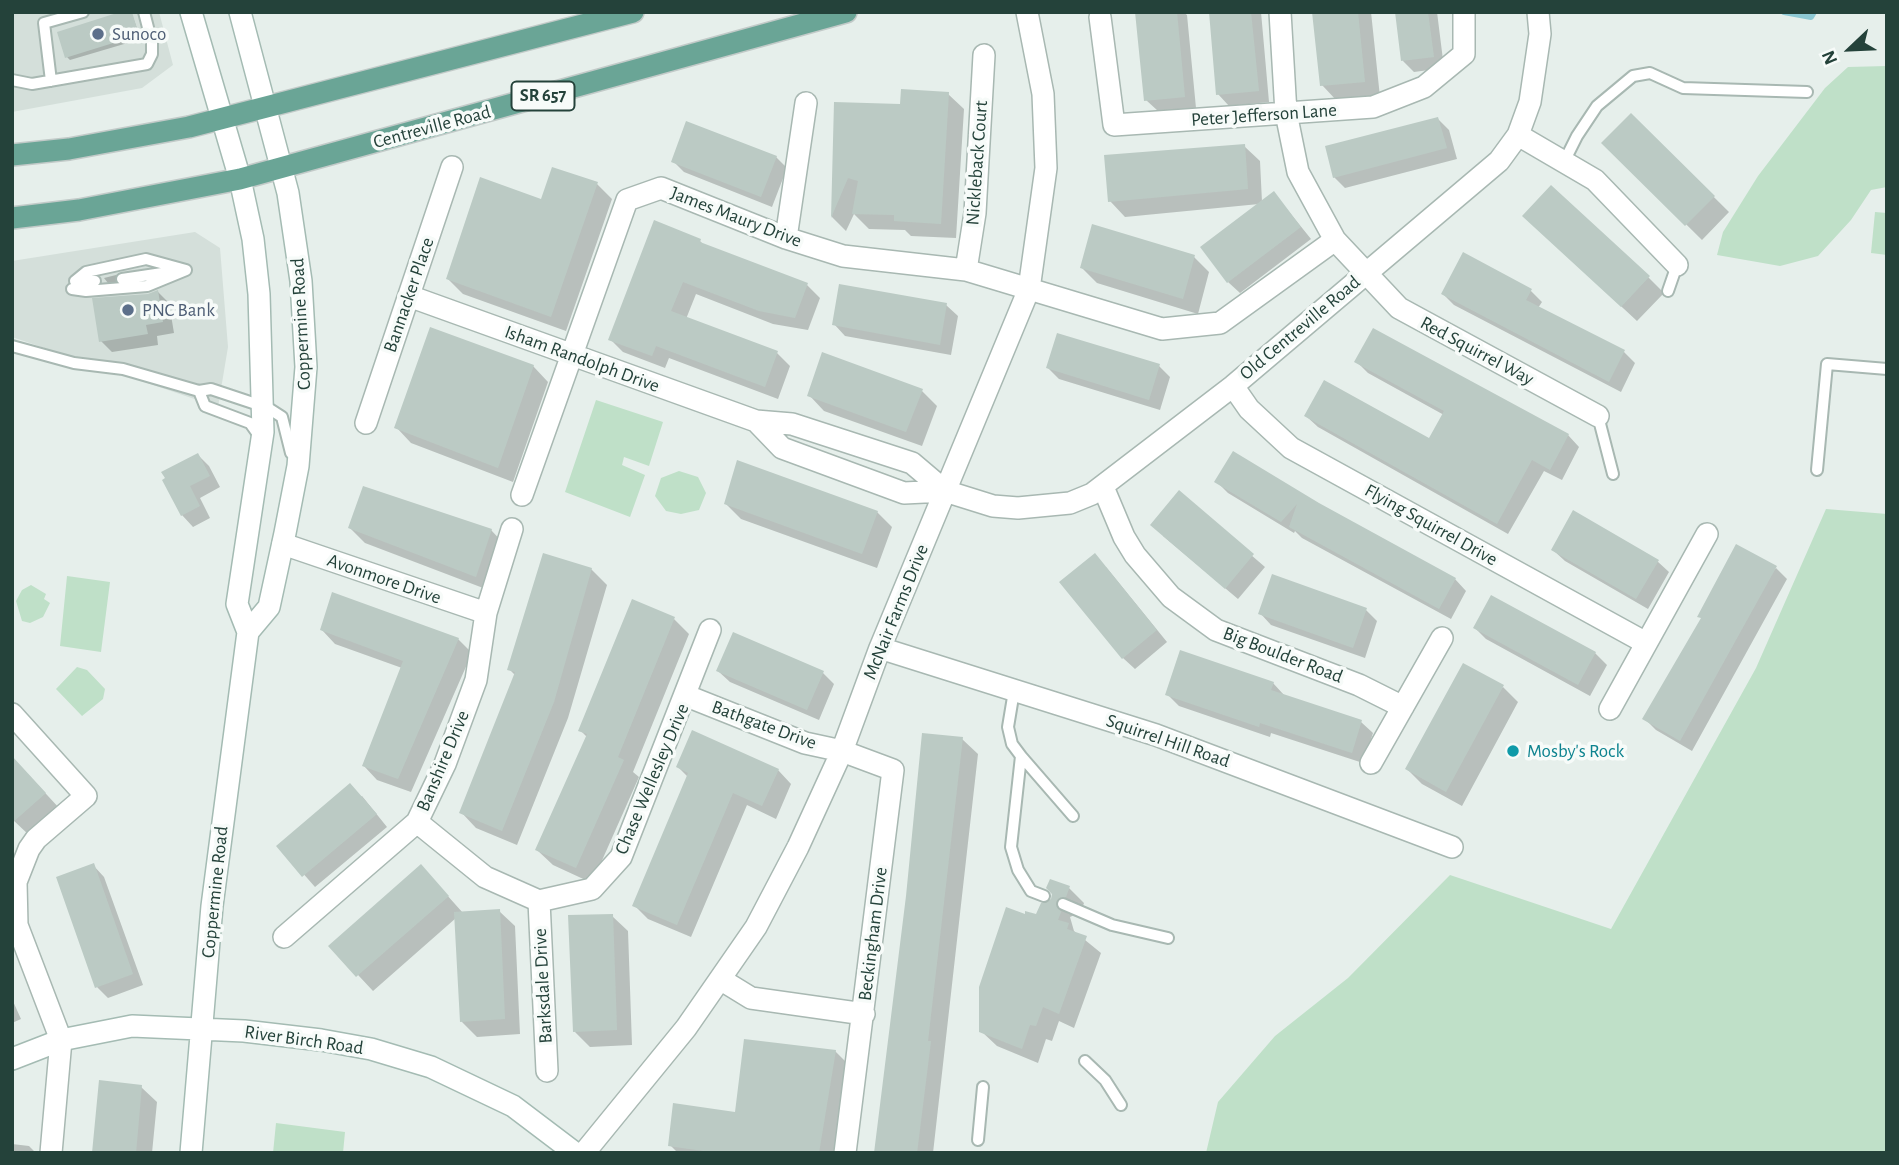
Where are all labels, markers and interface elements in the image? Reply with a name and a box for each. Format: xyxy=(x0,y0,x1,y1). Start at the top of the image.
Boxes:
north arrow xyxy=(1815,14,1885,84)
place label: Sunoco xyxy=(112,23,166,45)
marker: Sunoco xyxy=(90,26,106,42)
text: N xyxy=(1819,48,1842,67)
road number: SR 657 xyxy=(512,82,574,110)
street label: Peter Jefferson Lane xyxy=(1190,99,1338,131)
street label: Centreville Road xyxy=(371,100,493,154)
street label: Nickleback Court xyxy=(961,100,993,226)
street label: James Maury Drive xyxy=(667,182,805,252)
street label: Bannacker Place xyxy=(379,235,439,355)
street label: Coppermine Road xyxy=(286,257,316,391)
street label: Old Centreville Road xyxy=(1235,271,1365,385)
place label: PNC Bank xyxy=(142,299,215,321)
marker: PNC Bank xyxy=(120,302,136,318)
street label: Red Squirrel Way xyxy=(1416,311,1538,391)
street label: Isham Randolph Drive xyxy=(501,320,663,398)
street label: Flying Squirrel Drive xyxy=(1360,479,1502,571)
street label: McNair Farms Drive xyxy=(858,541,934,683)
street label: Avonmore Drive xyxy=(324,549,444,609)
street label: Big Boulder Road xyxy=(1220,622,1346,688)
street label: Bathgate Drive xyxy=(708,695,820,755)
street label: Chase Wellesley Drive xyxy=(610,700,694,858)
street label: Banshire Drive xyxy=(411,707,475,815)
street label: Squirrel Hill Road xyxy=(1103,709,1233,773)
place label: Mosby's Rock xyxy=(1527,740,1624,762)
marker: Mosby's Rock xyxy=(1505,743,1521,759)
street label: Coppermine Road xyxy=(197,825,233,959)
street label: Beckingham Drive xyxy=(853,866,893,1002)
street label: Barksdale Drive xyxy=(529,928,557,1044)
street label: River Birch Road xyxy=(243,1020,365,1060)

